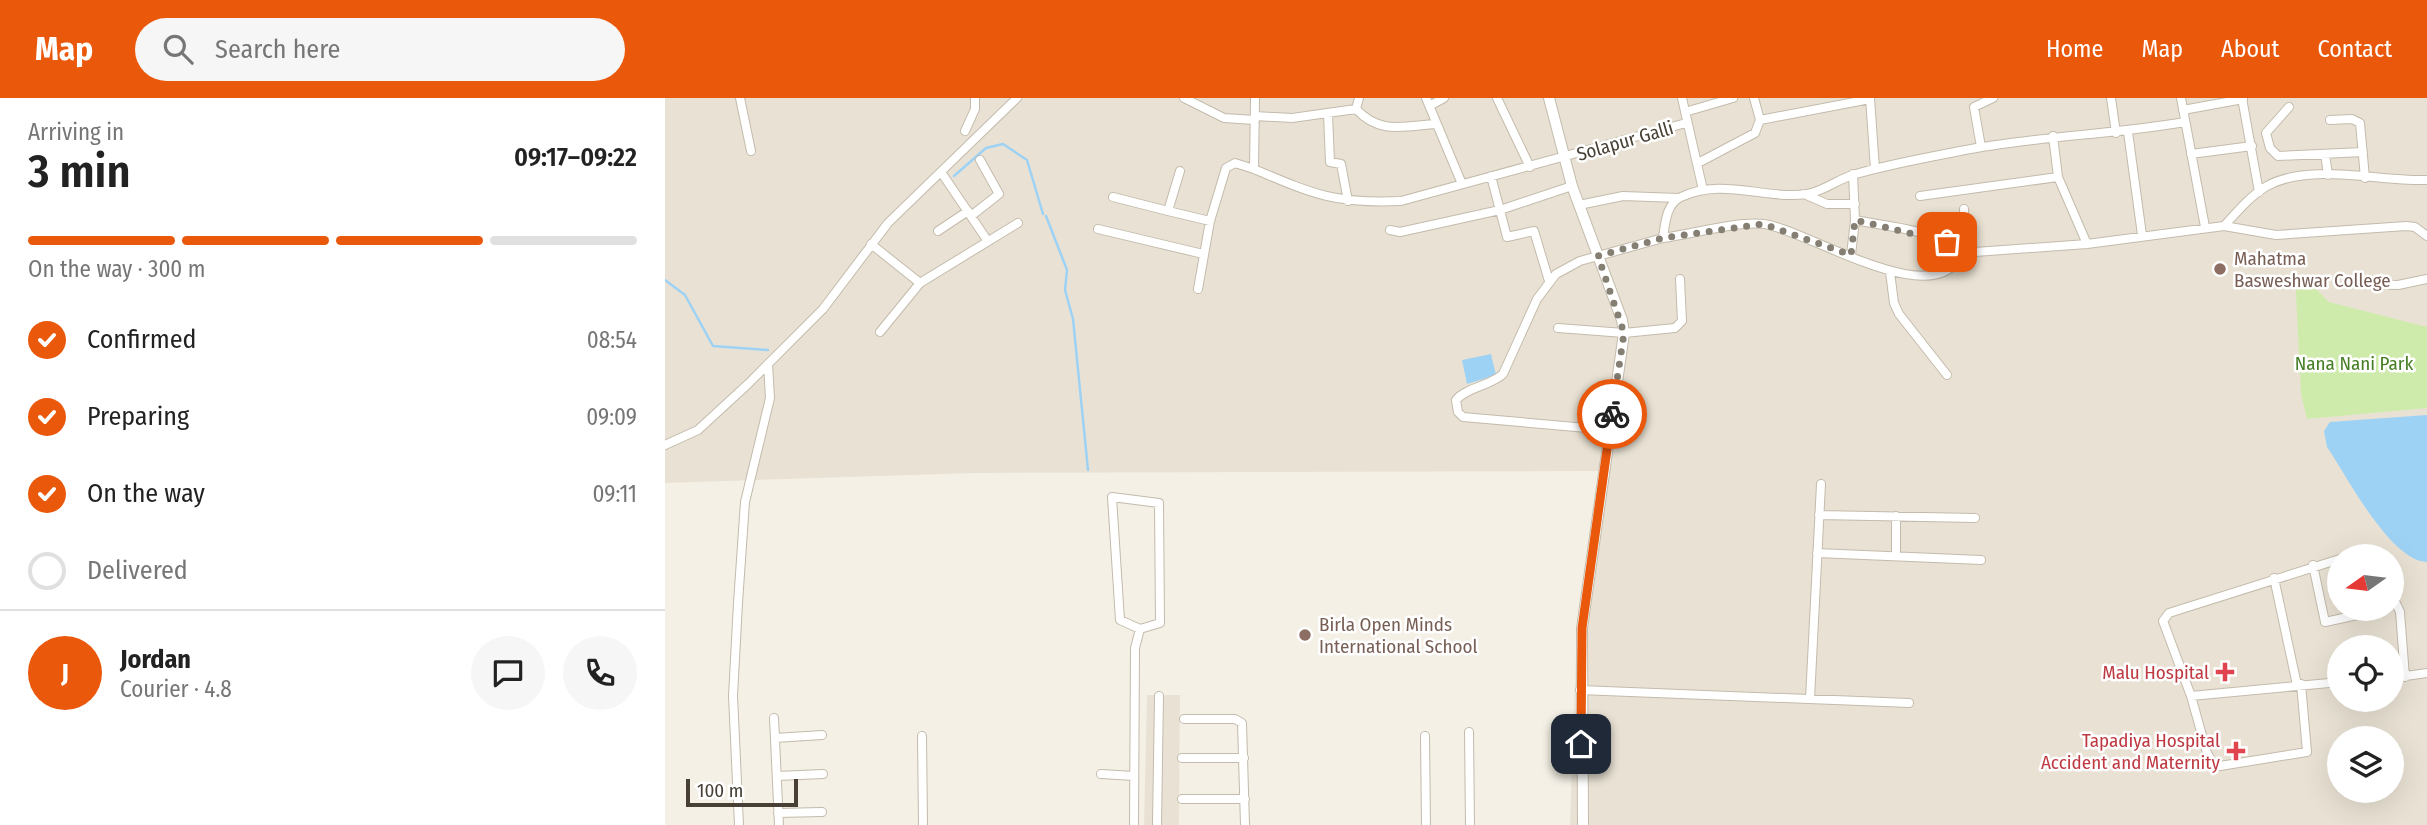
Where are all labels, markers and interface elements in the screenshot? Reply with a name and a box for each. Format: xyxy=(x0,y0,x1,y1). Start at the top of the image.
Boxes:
search box xyxy=(135,18,625,81)
text: Map xyxy=(35,29,93,69)
icon: search xyxy=(159,30,197,68)
text: Search here xyxy=(215,34,340,65)
text: Home xyxy=(2046,35,2103,63)
text: Map xyxy=(2141,35,2183,63)
text: About xyxy=(2221,35,2279,63)
text: Contact xyxy=(2317,35,2392,63)
street label: Solapur Galli xyxy=(1574,116,1676,166)
text: Arriving in xyxy=(28,118,124,146)
text: 09:17–09:22 xyxy=(514,142,637,173)
text: 3 min xyxy=(28,144,131,199)
pin xyxy=(1917,212,1977,272)
icon: bag xyxy=(1928,223,1966,261)
place label: Mahatma Basweshwar College xyxy=(2234,247,2391,292)
text: On the way · 300 m xyxy=(28,255,205,283)
marker: Mahatma Basweshwar College xyxy=(2212,261,2228,277)
icon: check xyxy=(28,321,66,359)
text: Confirmed xyxy=(87,324,197,355)
text: 08:54 xyxy=(587,326,637,354)
park label: Nana Nani Park xyxy=(2295,352,2413,375)
courier xyxy=(1577,379,1647,449)
icon: bike xyxy=(1593,395,1631,433)
icon: check xyxy=(28,398,66,436)
text: Preparing xyxy=(87,401,189,432)
text: 09:09 xyxy=(586,403,637,431)
icon: check xyxy=(28,475,66,513)
text: On the way xyxy=(87,478,205,509)
text: 09:11 xyxy=(592,480,637,508)
north arrow xyxy=(2327,544,2405,621)
map controls xyxy=(2327,544,2404,803)
text: Delivered xyxy=(87,555,188,586)
place label: Birla Open Minds International School xyxy=(1319,613,1477,658)
marker: Birla Open Minds International School xyxy=(1297,627,1313,643)
button: locate xyxy=(2327,635,2404,712)
button: chat xyxy=(471,636,545,710)
button: phone xyxy=(563,636,637,710)
text: Jordan xyxy=(120,644,191,675)
text: J xyxy=(61,658,69,689)
place label: Malu Hospital xyxy=(2102,661,2209,684)
marker: Malu Hospital xyxy=(2215,662,2235,682)
text: Courier · 4.8 xyxy=(120,675,232,703)
pin xyxy=(1551,714,1611,774)
icon: home xyxy=(1562,725,1600,763)
button: layers xyxy=(2327,726,2404,803)
place label: Tapadiya Hospital Accident and Maternity xyxy=(2041,729,2221,774)
marker: Tapadiya Hospital Accident and Maternity xyxy=(2226,741,2246,761)
scale bar xyxy=(686,776,798,808)
text: 100 m xyxy=(697,779,743,802)

